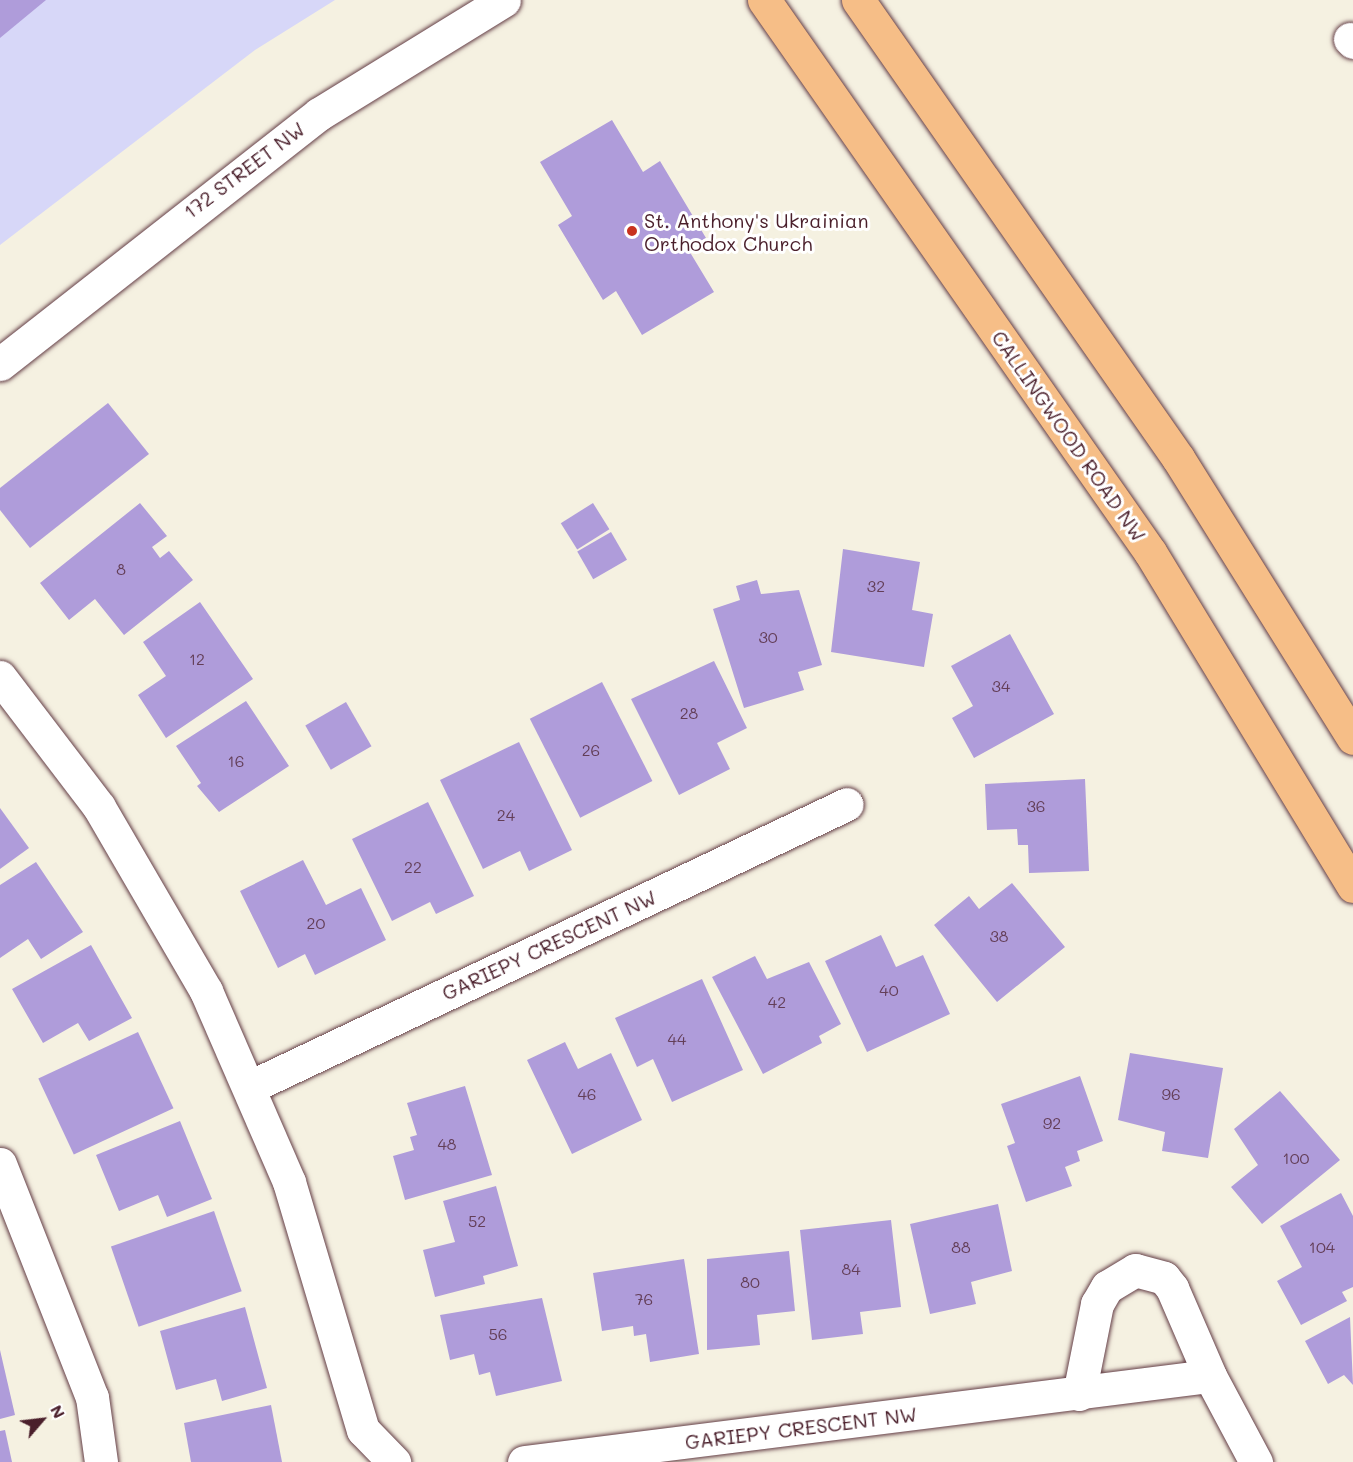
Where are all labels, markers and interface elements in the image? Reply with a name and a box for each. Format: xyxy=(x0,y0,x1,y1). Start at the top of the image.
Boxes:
street label: 172 STREET NW xyxy=(179,117,309,223)
place label: St. Anthony's Ukrainian Orthodox Church xyxy=(644,208,869,255)
marker: St. Anthony's Ukrainian Orthodox Church xyxy=(625,224,639,238)
street label: CALLINGWOOD ROAD NW xyxy=(987,326,1151,546)
house number: 8 xyxy=(116,559,126,579)
house number: 32 xyxy=(867,576,885,596)
house number: 30 xyxy=(758,627,778,647)
house number: 12 xyxy=(189,649,205,669)
house number: 34 xyxy=(992,676,1010,696)
house number: 28 xyxy=(680,703,698,723)
house number: 26 xyxy=(582,740,600,760)
house number: 16 xyxy=(228,751,244,771)
house number: 36 xyxy=(1026,796,1046,816)
house number: 24 xyxy=(497,805,515,825)
house number: 22 xyxy=(404,857,422,877)
street label: GARIEPY CRESCENT NW xyxy=(438,885,660,1005)
house number: 20 xyxy=(307,913,325,933)
house number: 38 xyxy=(989,926,1009,946)
house number: 40 xyxy=(879,980,899,1000)
house number: 42 xyxy=(768,992,786,1012)
house number: 44 xyxy=(668,1029,686,1049)
house number: 46 xyxy=(577,1084,597,1104)
house number: 96 xyxy=(1161,1084,1181,1104)
house number: 92 xyxy=(1043,1113,1061,1133)
house number: 48 xyxy=(437,1134,457,1154)
house number: 100 xyxy=(1283,1148,1309,1168)
house number: 52 xyxy=(468,1211,486,1231)
house number: 88 xyxy=(951,1237,971,1257)
house number: 104 xyxy=(1309,1237,1335,1257)
house number: 84 xyxy=(841,1259,861,1279)
house number: 80 xyxy=(740,1272,760,1292)
house number: 76 xyxy=(635,1289,653,1309)
house number: 56 xyxy=(489,1324,507,1344)
north arrow xyxy=(12,1390,72,1450)
text: N xyxy=(46,1401,70,1422)
street label: GARIEPY CRESCENT NW xyxy=(684,1402,918,1454)

